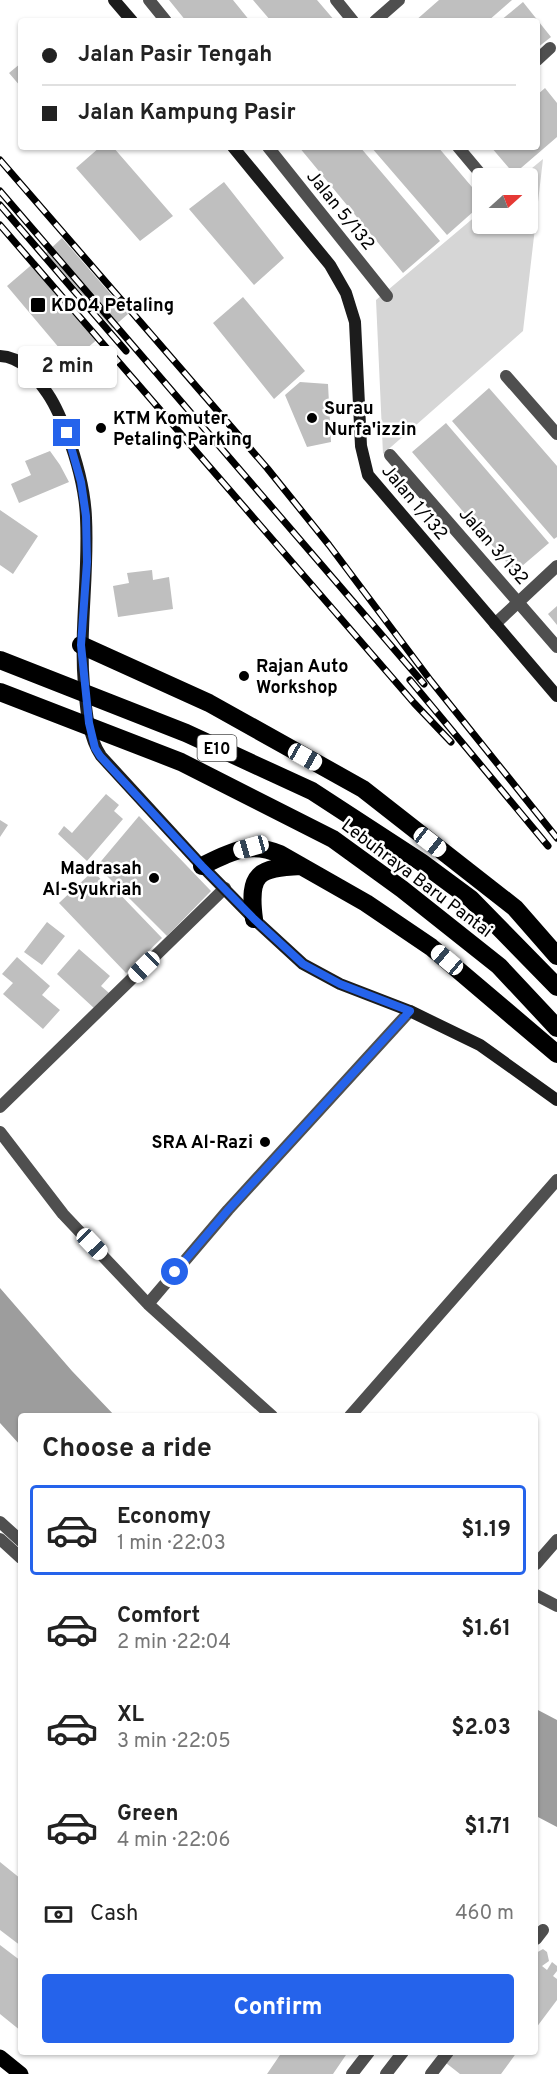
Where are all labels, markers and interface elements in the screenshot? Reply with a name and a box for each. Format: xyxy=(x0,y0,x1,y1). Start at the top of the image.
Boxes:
text: Jalan Pasir Tengah xyxy=(78,42,272,69)
text: Jalan Kampung Pasir xyxy=(78,100,296,127)
street label: Jalan 5/132 xyxy=(301,166,379,256)
north arrow xyxy=(472,168,538,234)
map controls xyxy=(472,168,538,234)
place label: KD04 Petaling xyxy=(51,295,174,318)
marker: KD04 Petaling xyxy=(29,296,47,314)
callout: 2 min xyxy=(17,346,116,388)
text: 2 min xyxy=(41,354,94,380)
place label: Surau Nurfa'izzin xyxy=(324,398,417,442)
place label: KTM Komuter Petaling Parking xyxy=(113,408,252,452)
marker: Surau Nurfa'izzin xyxy=(305,411,319,425)
route end xyxy=(53,419,80,446)
marker: KTM Komuter Petaling Parking xyxy=(94,421,108,435)
street label: Jalan 1/132 xyxy=(376,460,452,546)
street label: Jalan 3/132 xyxy=(453,503,533,591)
place label: Rajan Auto Workshop xyxy=(256,656,348,700)
marker: Rajan Auto Workshop xyxy=(237,669,251,683)
road number: E10 xyxy=(198,735,236,761)
car xyxy=(285,740,325,774)
street label: Lebuhraya Baru Pantai xyxy=(336,815,496,944)
car xyxy=(410,824,450,860)
car xyxy=(231,833,271,861)
place label: Madrasah Al-Syukriah xyxy=(42,858,142,902)
marker: Madrasah Al-Syukriah xyxy=(147,871,161,885)
car xyxy=(427,942,467,978)
car xyxy=(125,948,163,986)
place label: SRA Al-Razi xyxy=(151,1132,253,1155)
marker: SRA Al-Razi xyxy=(258,1135,272,1149)
car xyxy=(73,1225,111,1263)
route start xyxy=(161,1258,188,1285)
text: Choose a ride xyxy=(42,1432,212,1466)
icon: car xyxy=(45,1503,99,1557)
text: Economy xyxy=(117,1504,211,1531)
text: $1.19 xyxy=(461,1517,511,1544)
text: 1 min · 22:03 xyxy=(117,1531,226,1557)
icon: car xyxy=(45,1602,99,1656)
text: Comfort xyxy=(117,1603,200,1630)
text: $1.61 xyxy=(461,1616,511,1643)
text: 2 min · 22:04 xyxy=(117,1630,231,1656)
icon: car xyxy=(45,1701,99,1755)
text: XL xyxy=(117,1702,144,1729)
text: $2.03 xyxy=(451,1715,511,1742)
text: 3 min · 22:05 xyxy=(117,1729,231,1755)
icon: car xyxy=(45,1800,99,1854)
text: Green xyxy=(117,1801,179,1828)
text: $1.71 xyxy=(464,1814,511,1841)
text: 4 min · 22:06 xyxy=(117,1828,231,1854)
icon: cash xyxy=(42,1898,75,1931)
text: Cash xyxy=(90,1901,139,1928)
text: 460 m xyxy=(455,1901,514,1927)
button: Confirm xyxy=(42,1974,514,2043)

